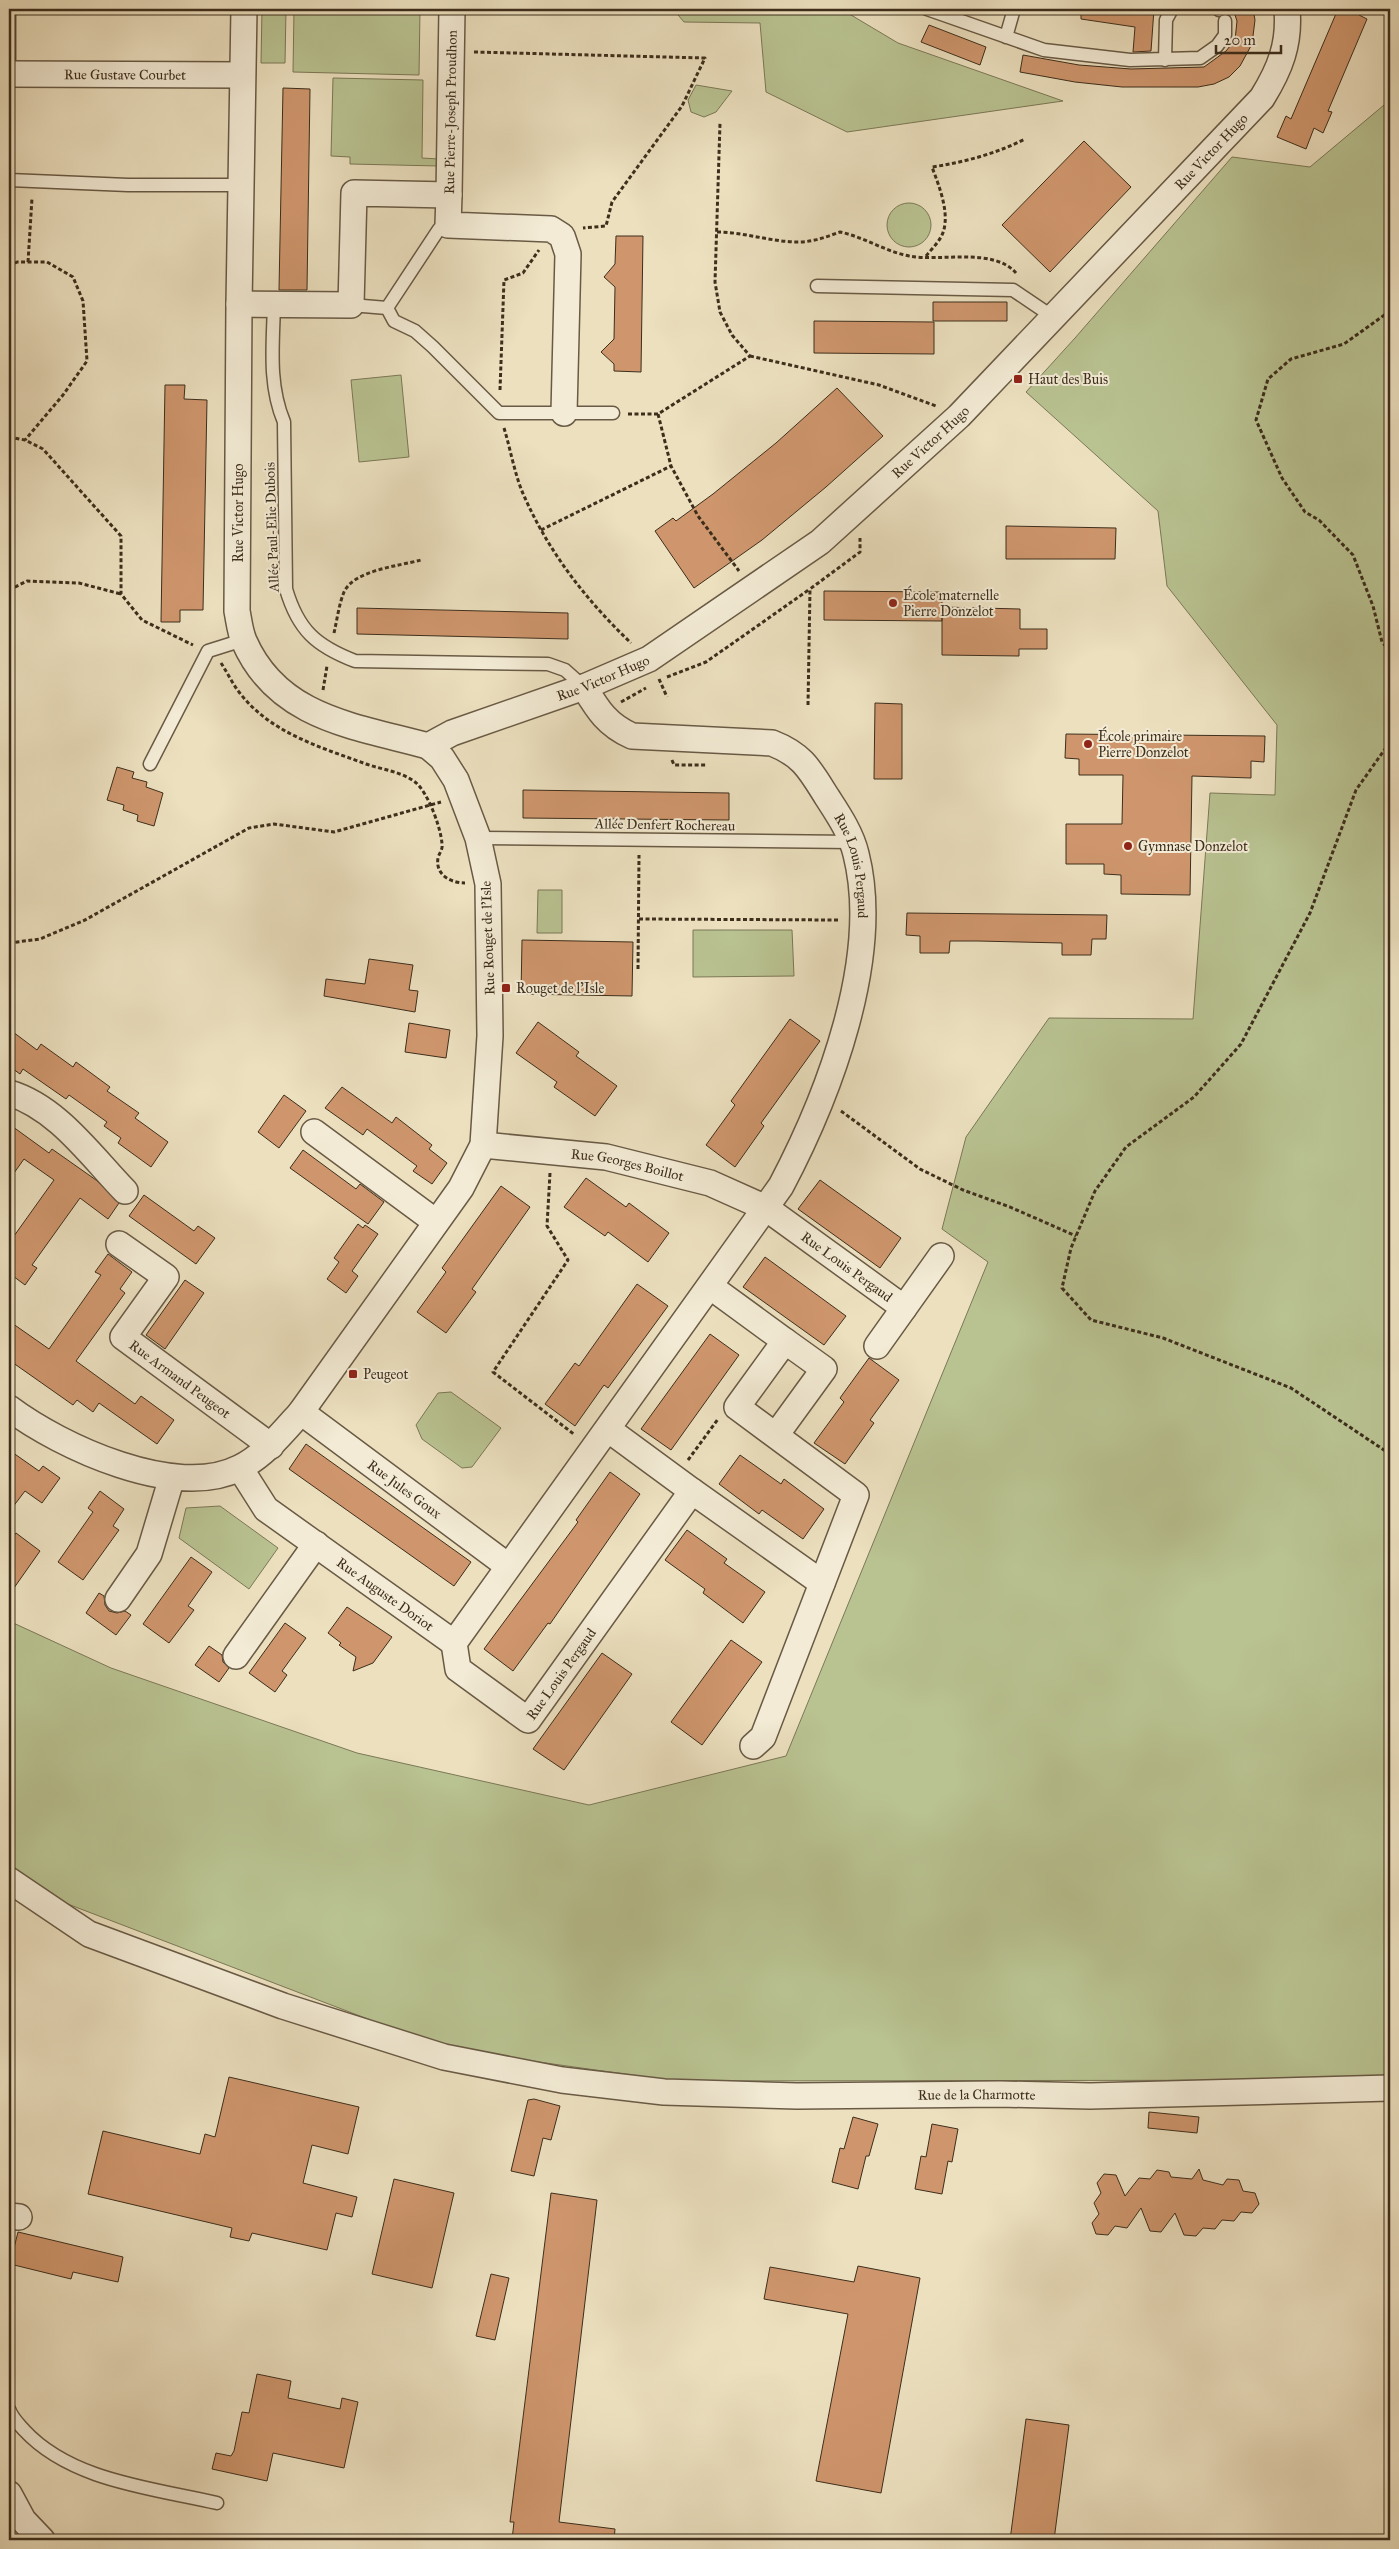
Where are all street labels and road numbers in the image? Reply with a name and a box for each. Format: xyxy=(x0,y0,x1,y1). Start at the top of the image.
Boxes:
street label: Rue Pierre-Joseph Proudhon xyxy=(441,29,460,194)
street label: Rue Gustave Courbet xyxy=(64,66,186,83)
street label: Rue Victor Hugo xyxy=(1171,110,1251,193)
street label: Rue Victor Hugo xyxy=(888,402,973,481)
street label: Allée Paul-Elie Dubois xyxy=(261,462,283,593)
street label: Rue Victor Hugo xyxy=(230,464,247,562)
street label: Rue Victor Hugo xyxy=(554,651,652,704)
street label: Rue Louis Pergaud xyxy=(831,810,871,918)
street label: Allée Denfert Rochereau xyxy=(594,815,736,835)
street label: Rue Rouget de l'Isle xyxy=(478,880,498,995)
street label: Rue Georges Boillot xyxy=(570,1145,686,1185)
street label: Rue Louis Pergaud xyxy=(798,1228,896,1305)
street label: Rue Armand Peugeot xyxy=(126,1336,234,1422)
street label: Rue Jules Goux xyxy=(364,1456,445,1522)
street label: Rue Auguste Doriot xyxy=(333,1554,437,1634)
street label: Rue Louis Pergaud xyxy=(522,1625,600,1723)
street label: Rue de la Charmotte xyxy=(918,2085,1036,2103)

